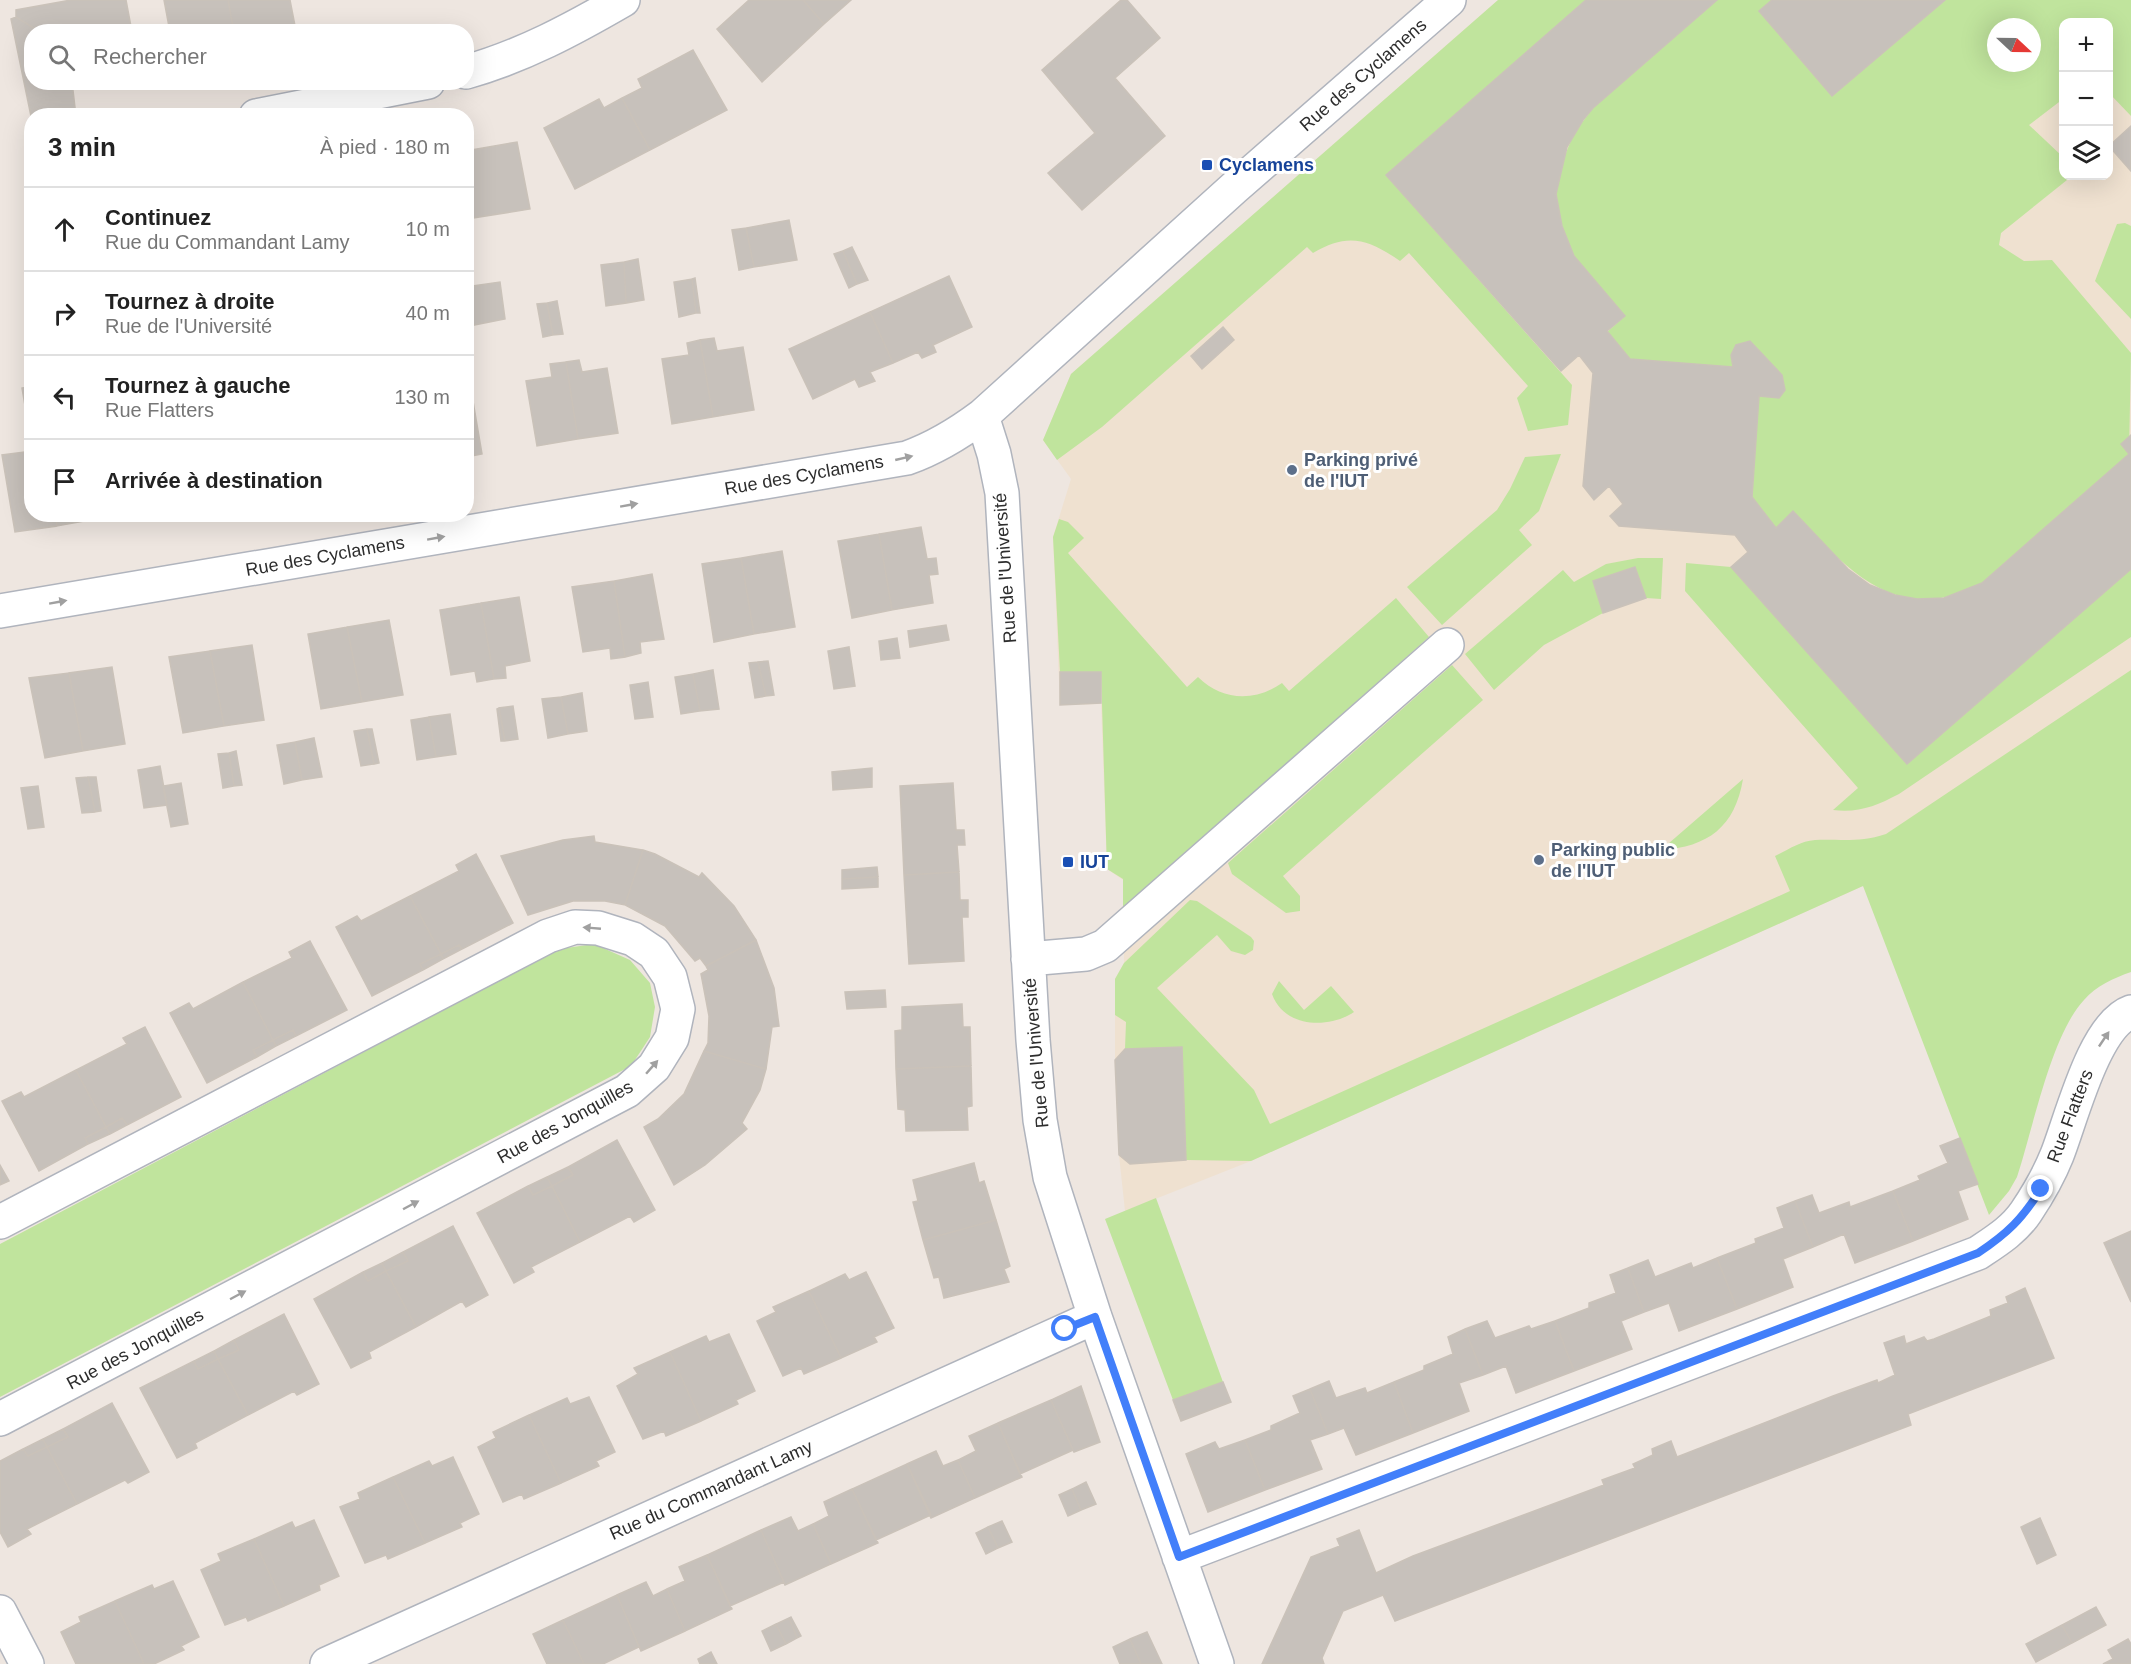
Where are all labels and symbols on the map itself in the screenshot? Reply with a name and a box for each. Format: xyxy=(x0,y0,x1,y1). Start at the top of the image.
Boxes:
street label: Rue des Cyclamens xyxy=(1296,15,1430,135)
north arrow xyxy=(1987,18,2041,72)
place label: Cyclamens xyxy=(1219,155,1314,175)
marker: Cyclamens xyxy=(1200,158,1214,172)
place label: Parking privé de l'IUT xyxy=(1304,450,1418,491)
street label: Rue des Cyclamens xyxy=(723,451,885,499)
one-way arrow xyxy=(894,453,913,462)
marker: Parking privé de l'IUT xyxy=(1285,463,1299,477)
street label: Rue de l'Université xyxy=(990,492,1020,644)
one-way arrow xyxy=(619,500,638,509)
street label: Rue des Cyclamens xyxy=(244,532,406,580)
one-way arrow xyxy=(427,533,446,542)
one-way arrow xyxy=(48,597,67,606)
place label: Parking public de l'IUT xyxy=(1551,840,1675,881)
place label: IUT xyxy=(1080,852,1109,872)
marker: Parking public de l'IUT xyxy=(1532,853,1546,867)
marker: IUT xyxy=(1061,855,1075,869)
one-way arrow xyxy=(583,924,602,933)
street label: Rue de l'Université xyxy=(1019,977,1053,1129)
one-way arrow xyxy=(2098,1031,2109,1048)
one-way arrow xyxy=(645,1060,659,1075)
street label: Rue Flatters xyxy=(2043,1067,2097,1165)
street label: Rue des Jonquilles xyxy=(494,1076,636,1168)
route end xyxy=(2027,1175,2053,1201)
one-way arrow xyxy=(402,1200,419,1209)
one-way arrow xyxy=(230,1290,247,1300)
street label: Rue des Jonquilles xyxy=(63,1304,207,1394)
route start xyxy=(1051,1315,1077,1341)
street label: Rue du Commandant Lamy xyxy=(606,1436,816,1544)

